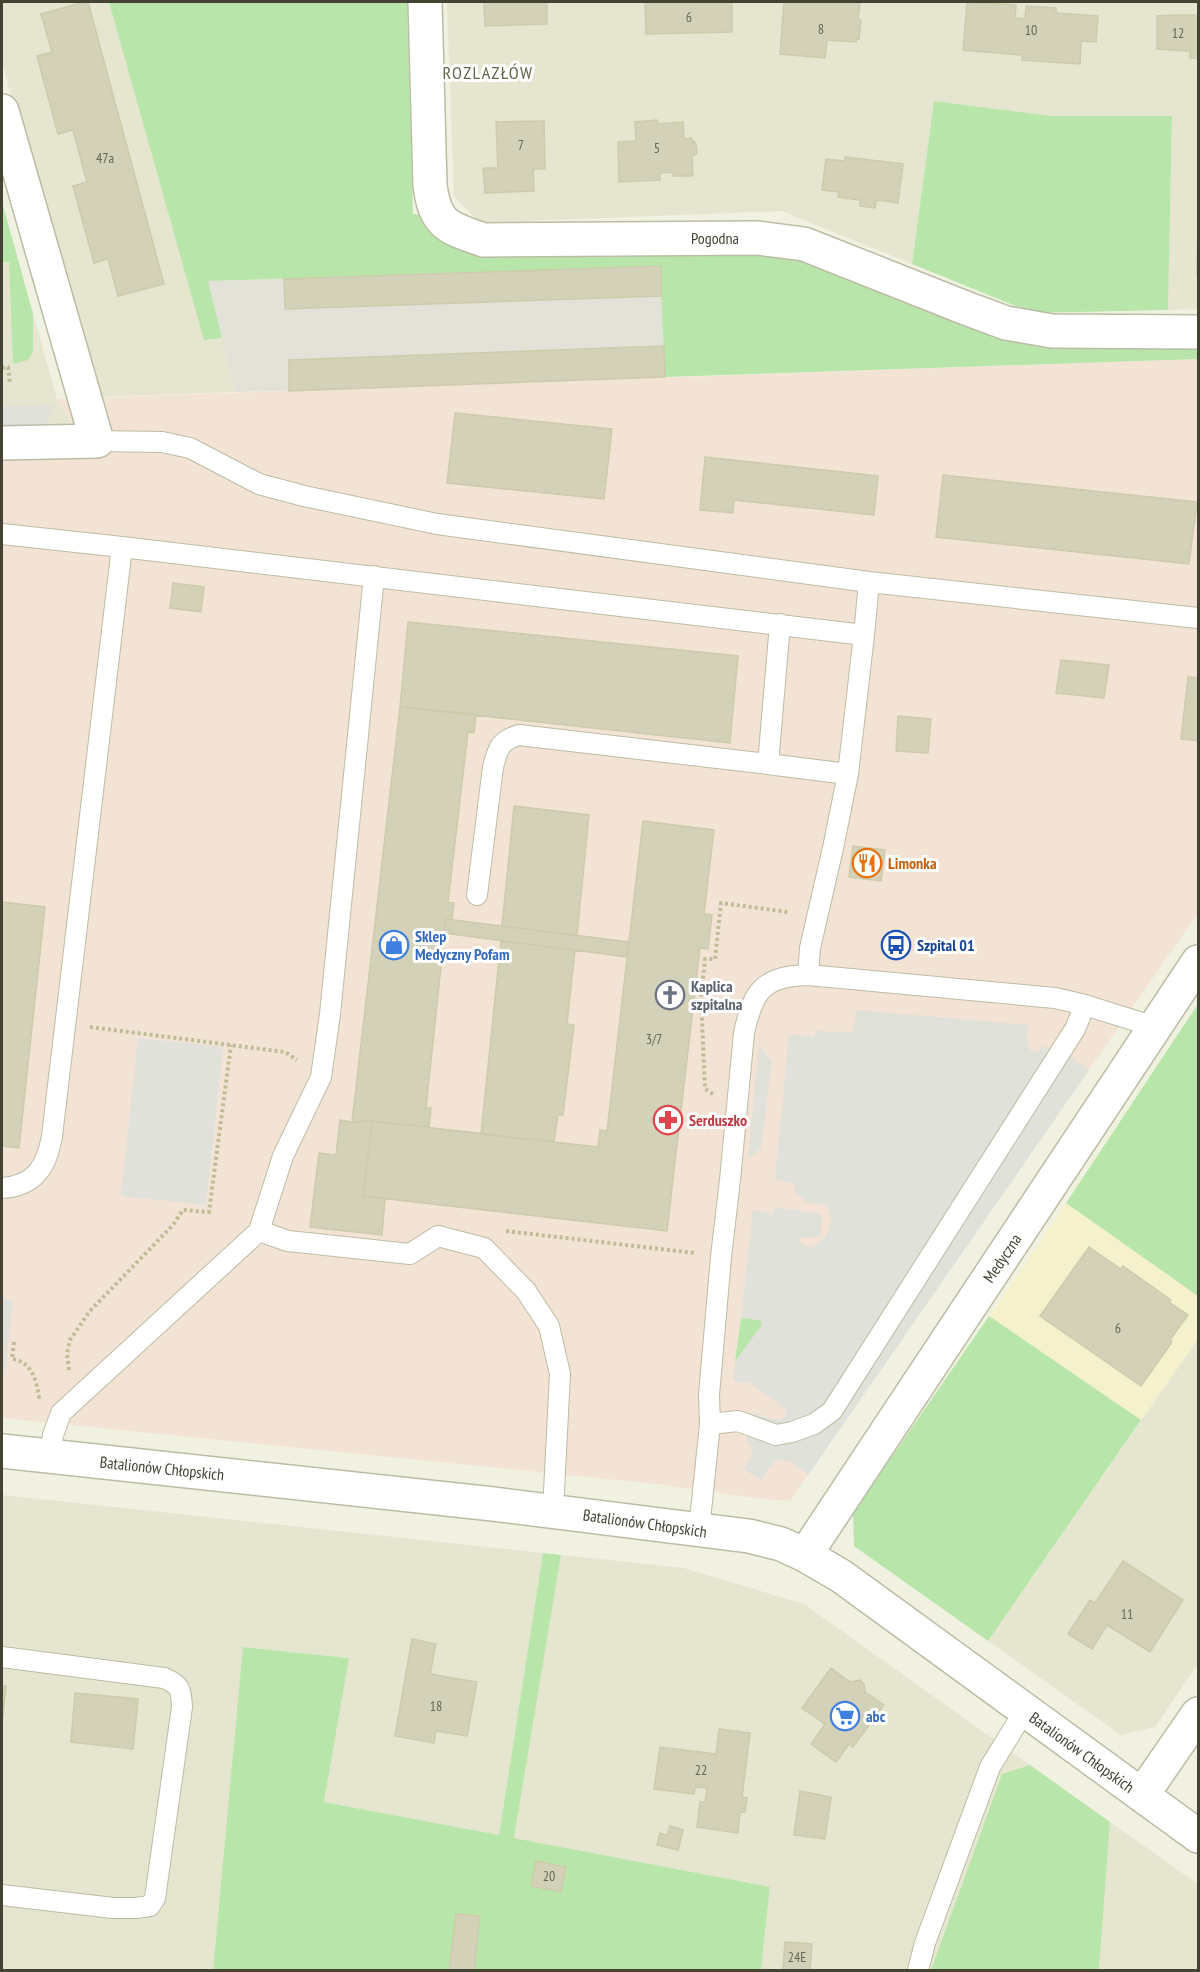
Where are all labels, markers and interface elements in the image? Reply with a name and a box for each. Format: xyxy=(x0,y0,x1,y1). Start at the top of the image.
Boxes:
house number: 6 xyxy=(686,8,692,26)
house number: 8 xyxy=(818,20,824,38)
house number: 10 xyxy=(1025,21,1037,39)
house number: 12 xyxy=(1172,24,1184,42)
district label: ROZLAZŁÓW xyxy=(442,61,534,84)
house number: 7 xyxy=(518,136,524,154)
house number: 5 xyxy=(654,139,660,157)
house number: 47a xyxy=(96,149,114,167)
street label: Pogodna xyxy=(691,228,739,248)
restaurant icon: Limonka xyxy=(851,847,883,879)
place label: Limonka xyxy=(888,853,937,873)
place label: Sklep Medyczny Pofam xyxy=(415,926,510,964)
shop icon: Sklep Medyczny Pofam xyxy=(378,929,410,961)
bus stop icon: Szpital 01 xyxy=(880,929,912,961)
place label: Szpital 01 xyxy=(917,935,975,955)
place label: Kaplica szpitalna xyxy=(691,976,743,1014)
church icon: Kaplica szpitalna xyxy=(654,979,686,1011)
house number: 3/7 xyxy=(646,1030,662,1048)
pharmacy icon: Serduszko xyxy=(652,1104,684,1136)
place label: Serduszko xyxy=(689,1110,747,1130)
street label: Medyczna xyxy=(978,1230,1026,1286)
house number: 6 xyxy=(1115,1319,1121,1337)
street label: Batalionów Chłopskich xyxy=(99,1452,225,1484)
street label: Batalionów Chłopskich xyxy=(582,1504,708,1542)
house number: 11 xyxy=(1121,1605,1133,1623)
house number: 18 xyxy=(430,1697,442,1715)
supermarket icon: abc xyxy=(829,1700,861,1732)
place label: abc xyxy=(866,1706,886,1726)
street label: Batalionów Chłopskich xyxy=(1026,1707,1138,1797)
house number: 22 xyxy=(695,1761,707,1779)
house number: 20 xyxy=(543,1867,555,1885)
house number: 24E xyxy=(788,1948,806,1966)

